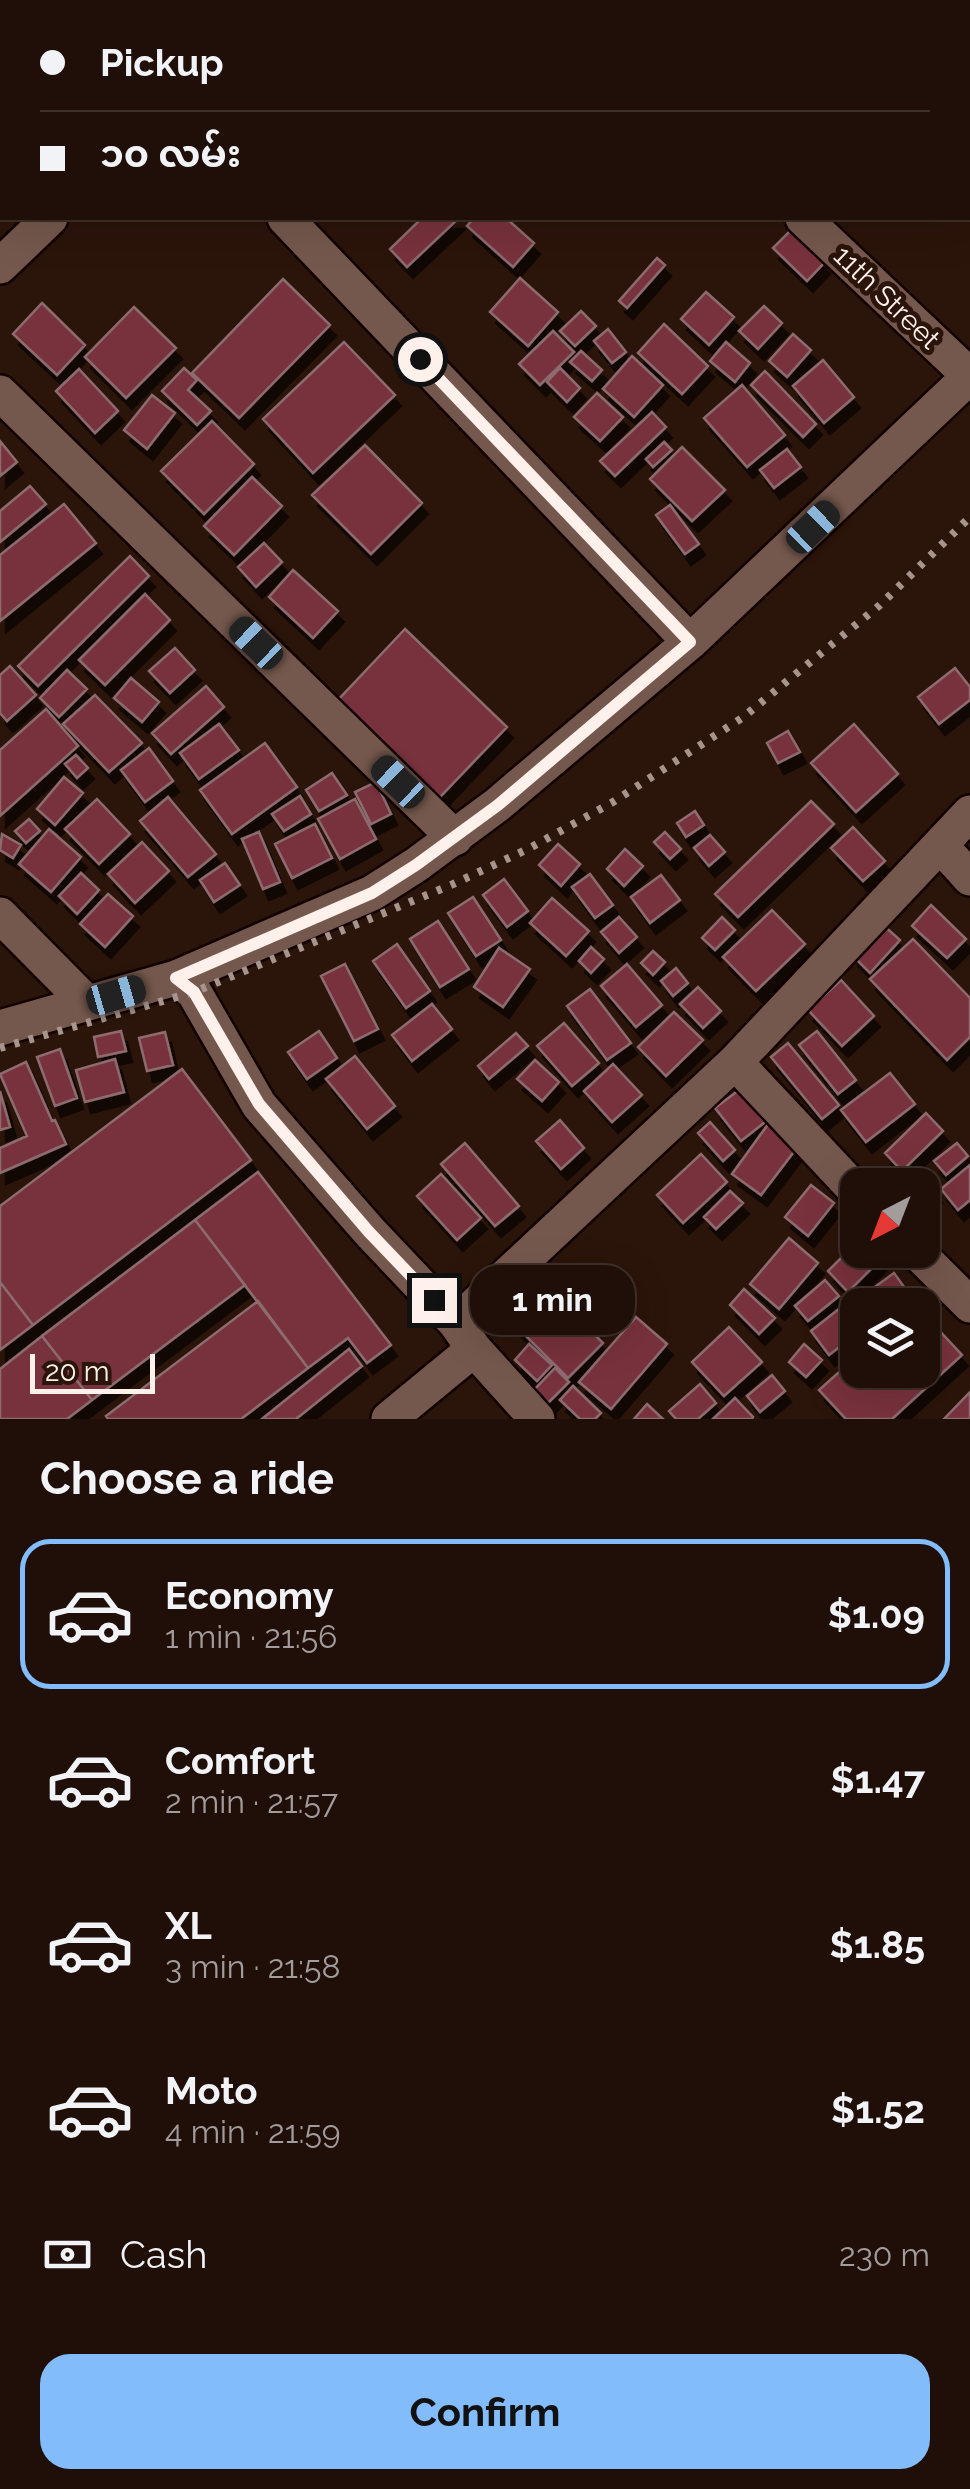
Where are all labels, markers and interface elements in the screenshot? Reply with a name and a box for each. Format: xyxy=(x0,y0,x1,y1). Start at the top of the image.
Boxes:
text: Pickup xyxy=(100,40,224,85)
text: ၁၀ လမ်း xyxy=(100,131,241,176)
street label: 11th Street xyxy=(827,239,947,356)
route start xyxy=(398,337,443,382)
car xyxy=(781,495,845,559)
car xyxy=(224,611,288,675)
car xyxy=(366,750,430,814)
car xyxy=(83,972,149,1018)
north arrow xyxy=(840,1168,940,1268)
map controls xyxy=(840,1168,940,1388)
callout: 1 min xyxy=(469,1265,634,1335)
route end xyxy=(412,1278,457,1323)
text: 1 min xyxy=(512,1281,593,1318)
button: layers xyxy=(840,1288,940,1388)
scale bar xyxy=(30,1349,155,1394)
text: 20 m xyxy=(45,1355,110,1388)
text: Choose a ride xyxy=(40,1452,334,1505)
icon: car xyxy=(45,1569,135,1659)
text: Economy xyxy=(165,1573,334,1618)
text: $1.09 xyxy=(828,1592,925,1637)
text: 1 min · 21:56 xyxy=(165,1618,337,1655)
icon: car xyxy=(45,1734,135,1824)
text: Comfort xyxy=(165,1738,315,1783)
text: $1.47 xyxy=(831,1757,925,1802)
text: 2 min · 21:57 xyxy=(165,1783,338,1820)
icon: car xyxy=(45,1899,135,1989)
text: XL xyxy=(165,1903,212,1948)
text: $1.85 xyxy=(830,1922,925,1967)
text: 3 min · 21:58 xyxy=(165,1948,340,1985)
icon: car xyxy=(45,2064,135,2154)
text: Moto xyxy=(165,2068,258,2113)
text: $1.52 xyxy=(831,2087,925,2132)
text: 4 min · 21:59 xyxy=(165,2113,341,2150)
icon: cash xyxy=(40,2227,95,2282)
text: Cash xyxy=(120,2232,207,2277)
text: 230 m xyxy=(839,2236,930,2273)
button: Confirm xyxy=(40,2354,930,2469)

